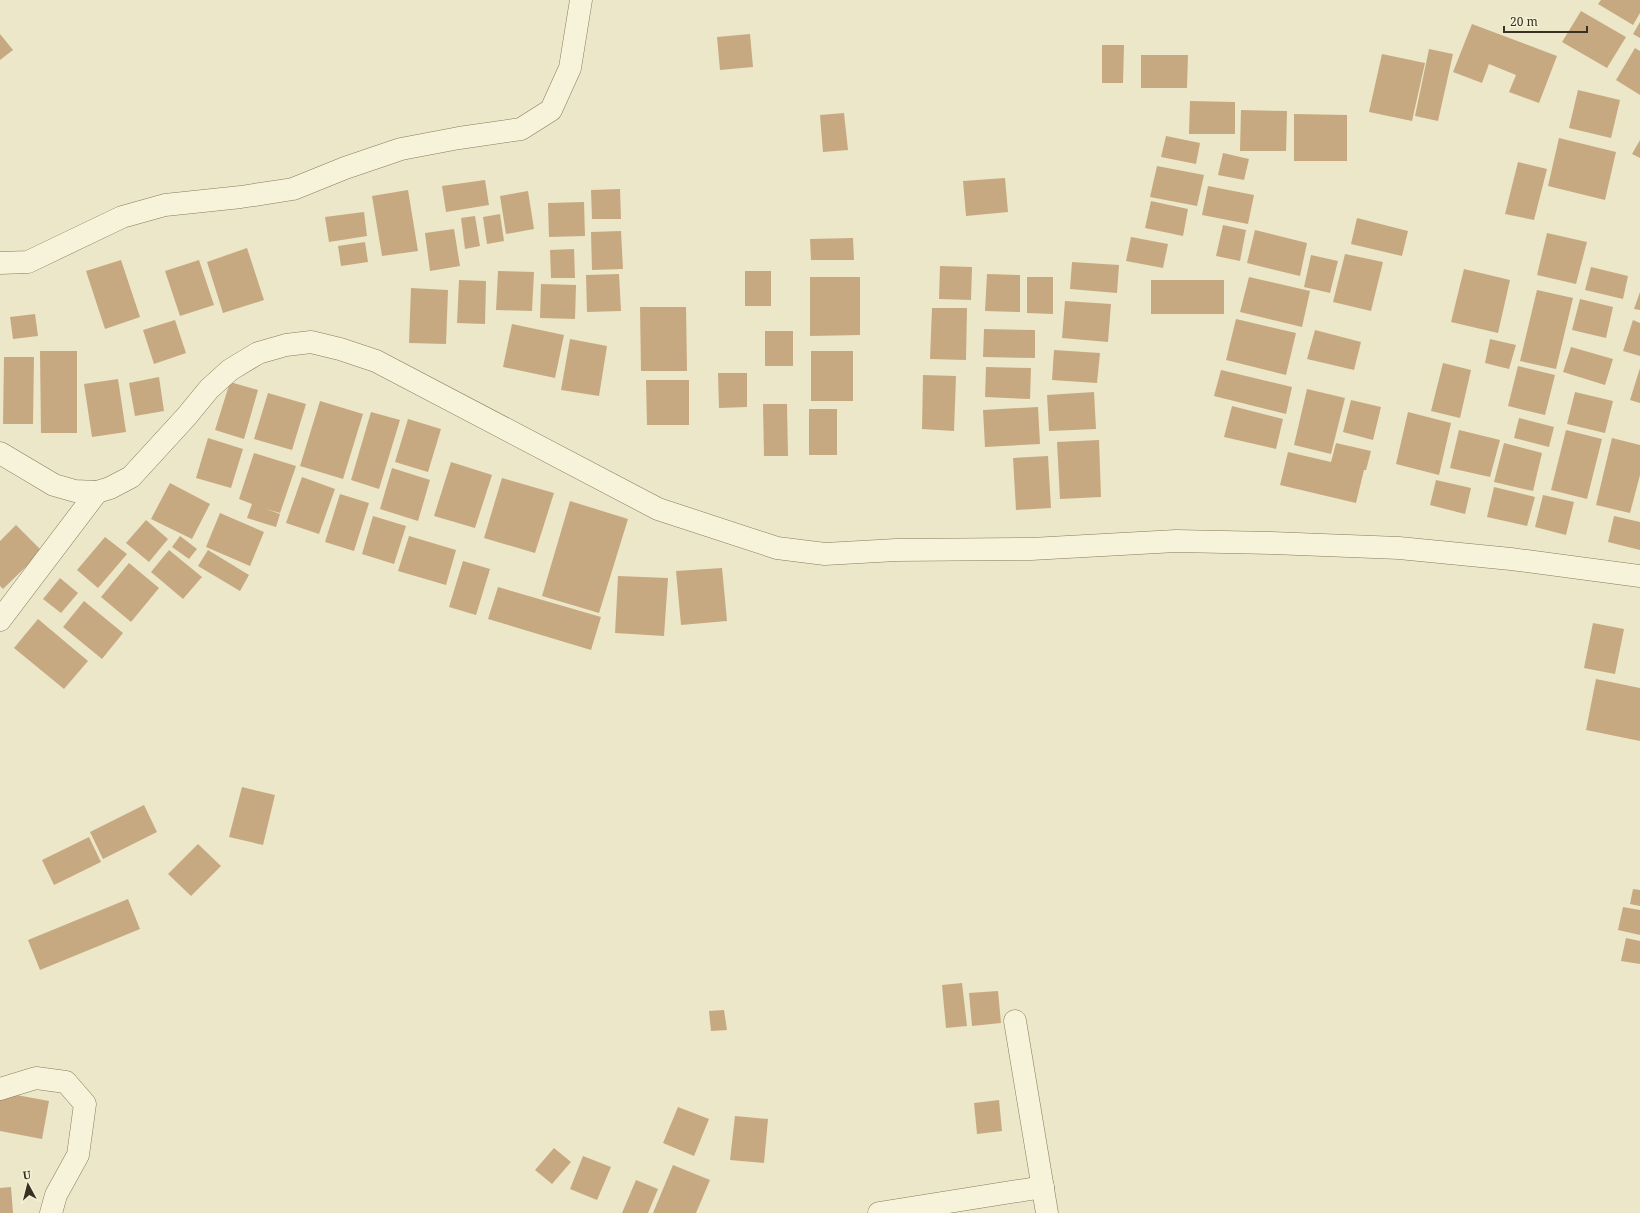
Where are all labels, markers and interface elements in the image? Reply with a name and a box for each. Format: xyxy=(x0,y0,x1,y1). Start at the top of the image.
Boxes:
scale bar xyxy=(1504,8,1587,34)
text: 20 m xyxy=(1510,13,1538,30)
north arrow xyxy=(8,1165,48,1205)
text: U xyxy=(22,1167,32,1183)

